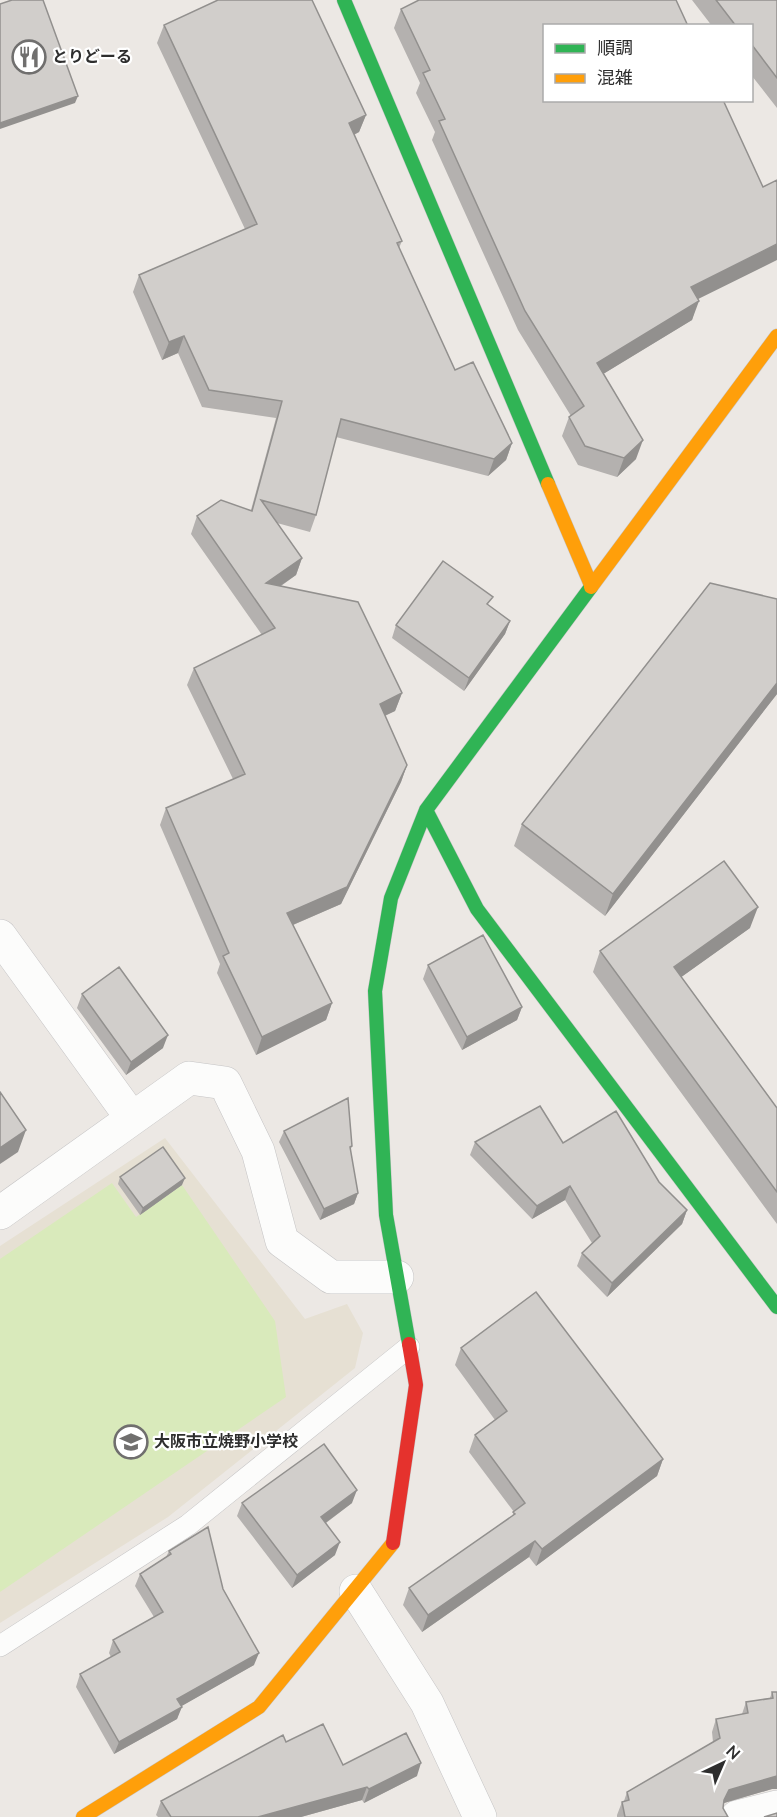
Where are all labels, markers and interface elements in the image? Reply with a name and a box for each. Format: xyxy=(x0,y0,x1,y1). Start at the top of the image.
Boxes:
legend xyxy=(543,24,753,102)
text: 順調 xyxy=(597,36,633,60)
restaurant icon: とりどーる xyxy=(11,39,47,75)
place label: とりどーる xyxy=(52,46,132,68)
text: 混雑 xyxy=(597,66,633,90)
school or university icon: 大阪市立焼野小学校 xyxy=(113,1424,149,1460)
place label: 大阪市立焼野小学校 xyxy=(154,1431,298,1453)
north arrow xyxy=(693,1733,753,1793)
text: N xyxy=(721,1741,745,1765)

